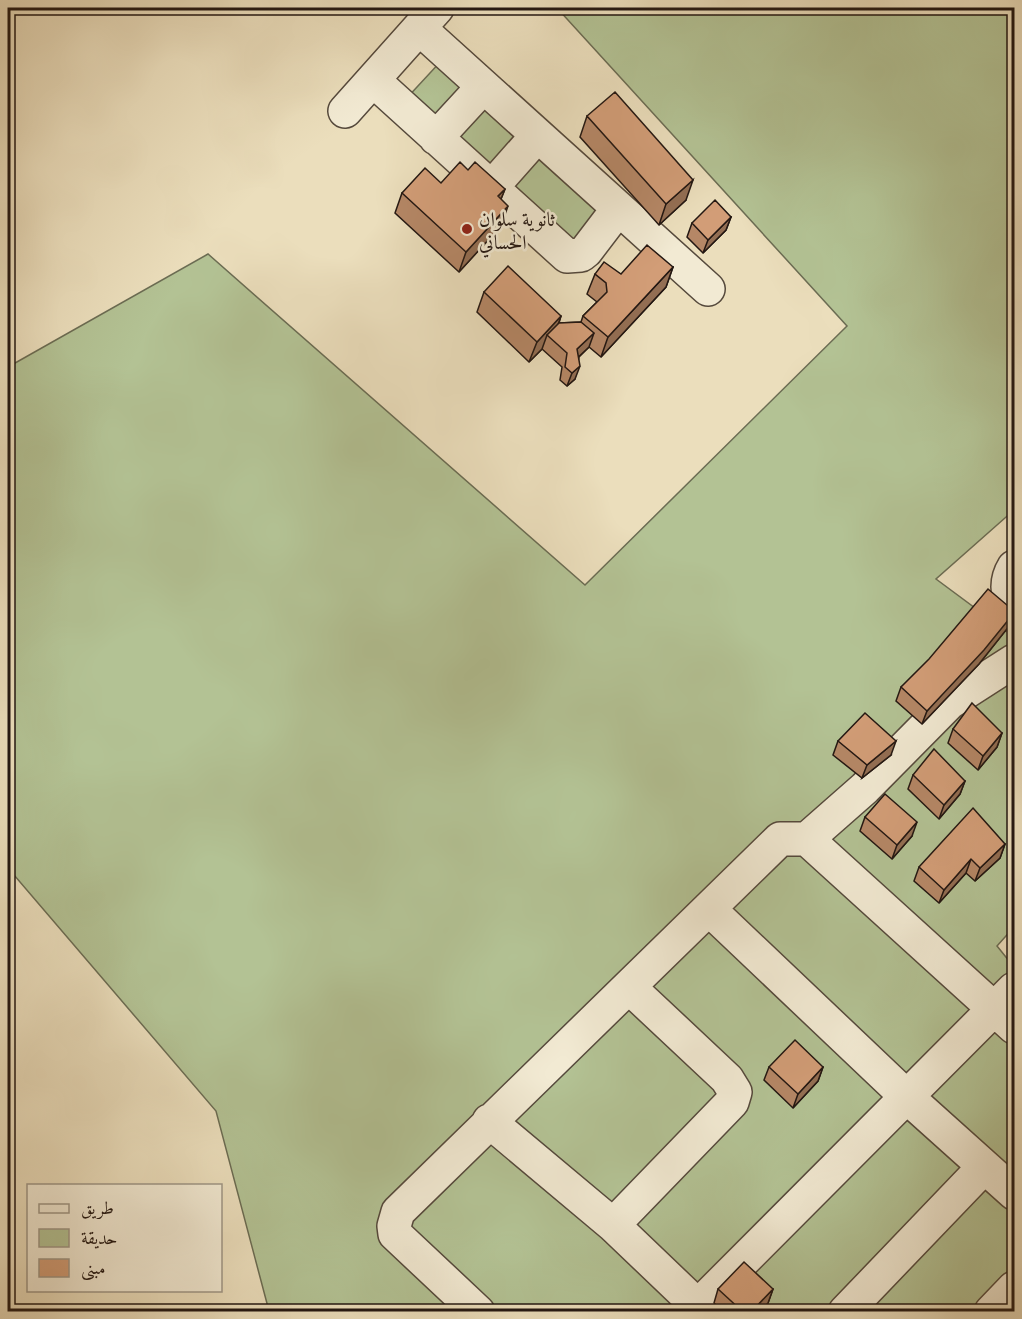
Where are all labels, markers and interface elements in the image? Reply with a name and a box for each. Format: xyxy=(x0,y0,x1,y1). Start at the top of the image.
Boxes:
place label: ثانوية سلوان الحساني xyxy=(479,204,555,258)
marker: ثانوية سلوان الحساني xyxy=(460,222,474,236)
legend xyxy=(27,1184,222,1292)
text: طريق xyxy=(81,1194,114,1221)
text: حديقة xyxy=(81,1224,117,1251)
text: مبنى xyxy=(81,1254,106,1281)

